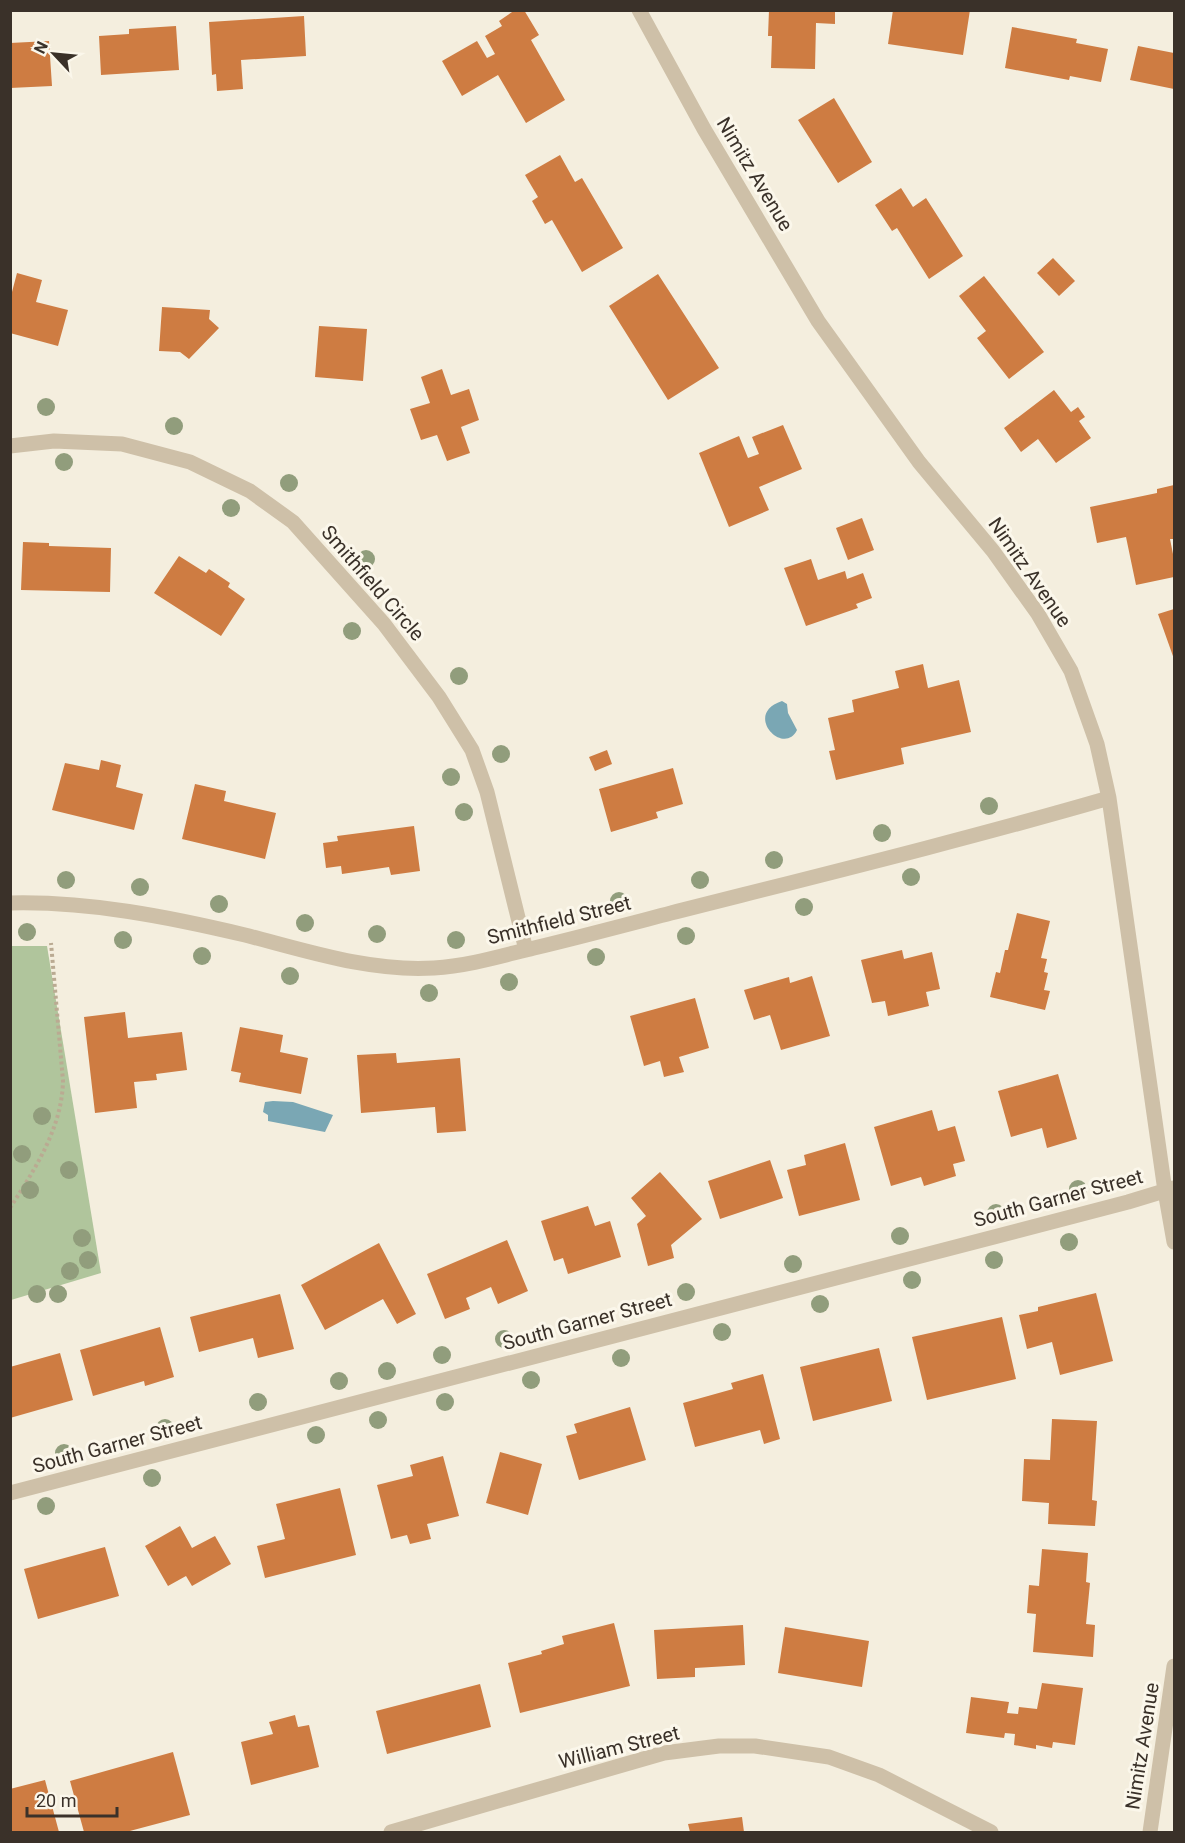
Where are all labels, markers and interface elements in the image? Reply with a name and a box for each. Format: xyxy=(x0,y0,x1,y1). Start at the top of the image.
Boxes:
north arrow xyxy=(24,24,84,84)
text: N xyxy=(30,38,52,57)
street label: Nimitz Avenue xyxy=(712,113,798,235)
street label: Nimitz Avenue xyxy=(983,513,1077,631)
street label: Smithfield Circle xyxy=(316,520,430,646)
street label: Smithfield Street xyxy=(485,891,633,949)
street label: South Garner Street xyxy=(971,1164,1145,1232)
street label: South Garner Street xyxy=(500,1287,674,1355)
street label: South Garner Street xyxy=(30,1410,204,1478)
street label: Nimitz Avenue xyxy=(1120,1681,1164,1811)
street label: William Street xyxy=(556,1720,682,1774)
scale bar xyxy=(27,1780,117,1818)
text: 20 m xyxy=(36,1790,76,1811)

